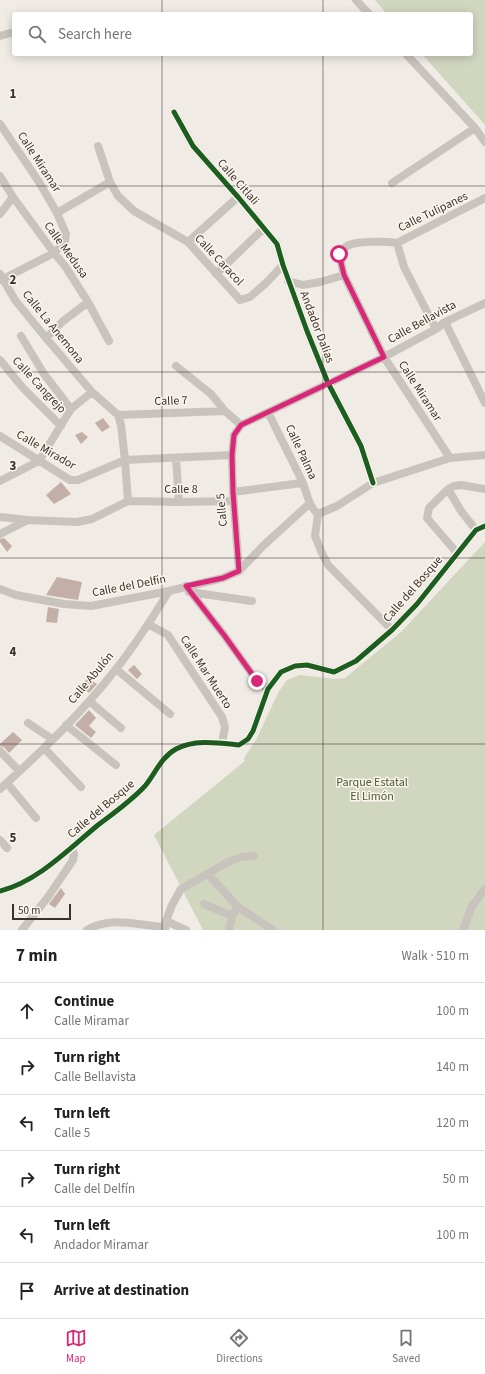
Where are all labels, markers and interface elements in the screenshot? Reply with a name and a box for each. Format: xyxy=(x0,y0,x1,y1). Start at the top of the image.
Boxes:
search box xyxy=(12,12,473,56)
icon: search xyxy=(26,23,48,45)
text: Search here xyxy=(58,24,132,45)
text: 1 xyxy=(10,85,17,103)
street label: Calle Miramar xyxy=(13,128,65,196)
street label: Calle Citlali xyxy=(213,155,263,209)
street label: Calle Tulipanes xyxy=(395,188,471,236)
street label: Calle Medusa xyxy=(40,218,92,282)
street label: Calle Caracol xyxy=(191,230,247,290)
route start xyxy=(330,245,348,263)
text: 2 xyxy=(10,271,17,289)
street label: Calle La Anemona xyxy=(18,287,88,367)
street label: Andador Dalias xyxy=(295,288,339,366)
street label: Calle Bellavista xyxy=(385,296,459,348)
street label: Calle Cangrejo xyxy=(8,353,70,417)
street label: Calle Miramar xyxy=(394,357,446,425)
street label: Calle 7 xyxy=(154,392,188,410)
street label: Calle Palma xyxy=(281,422,321,482)
street label: Calle Mirador xyxy=(13,426,80,474)
text: 3 xyxy=(10,457,17,475)
street label: Calle 8 xyxy=(164,481,198,498)
street label: Calle 5 xyxy=(212,493,232,527)
street label: Calle del Bosque xyxy=(379,552,447,626)
street label: Calle del Delfín xyxy=(91,571,167,601)
street label: Calle Mar Muerto xyxy=(176,632,236,712)
text: 4 xyxy=(10,643,17,661)
street label: Calle Abulón xyxy=(64,648,118,708)
route end xyxy=(248,672,266,690)
park label: Parque Estatal El Limón xyxy=(336,774,408,805)
street label: Calle del Bosque xyxy=(64,776,138,842)
text: 5 xyxy=(10,829,17,847)
scale bar xyxy=(12,902,71,921)
text: 50 m xyxy=(18,903,40,918)
text: 7 min xyxy=(16,944,57,968)
text: Walk · 510 m xyxy=(401,947,469,965)
text: Continue xyxy=(54,991,114,1012)
icon: ahead xyxy=(16,1000,38,1022)
text: 100 m xyxy=(436,1002,469,1020)
text: Calle Miramar xyxy=(54,1012,129,1030)
text: Turn right xyxy=(54,1047,120,1068)
icon: right xyxy=(16,1056,38,1078)
text: 140 m xyxy=(436,1058,469,1076)
text: Calle Bellavista xyxy=(54,1068,136,1086)
text: Turn left xyxy=(54,1103,110,1124)
icon: left xyxy=(16,1112,38,1134)
text: 120 m xyxy=(436,1114,469,1132)
text: Calle 5 xyxy=(54,1124,90,1142)
text: Turn right xyxy=(54,1159,120,1180)
icon: right xyxy=(16,1168,38,1190)
text: 50 m xyxy=(443,1170,469,1188)
text: Calle del Delfín xyxy=(54,1180,135,1198)
text: Turn left xyxy=(54,1215,110,1236)
icon: left xyxy=(16,1224,38,1246)
text: 100 m xyxy=(436,1226,469,1244)
text: Andador Miramar xyxy=(54,1236,149,1254)
icon: arrive xyxy=(16,1280,38,1302)
text: Arrive at destination xyxy=(54,1280,189,1301)
tab: Map xyxy=(65,1327,87,1366)
tab: Directions xyxy=(216,1327,263,1366)
tab: Saved xyxy=(392,1327,420,1366)

